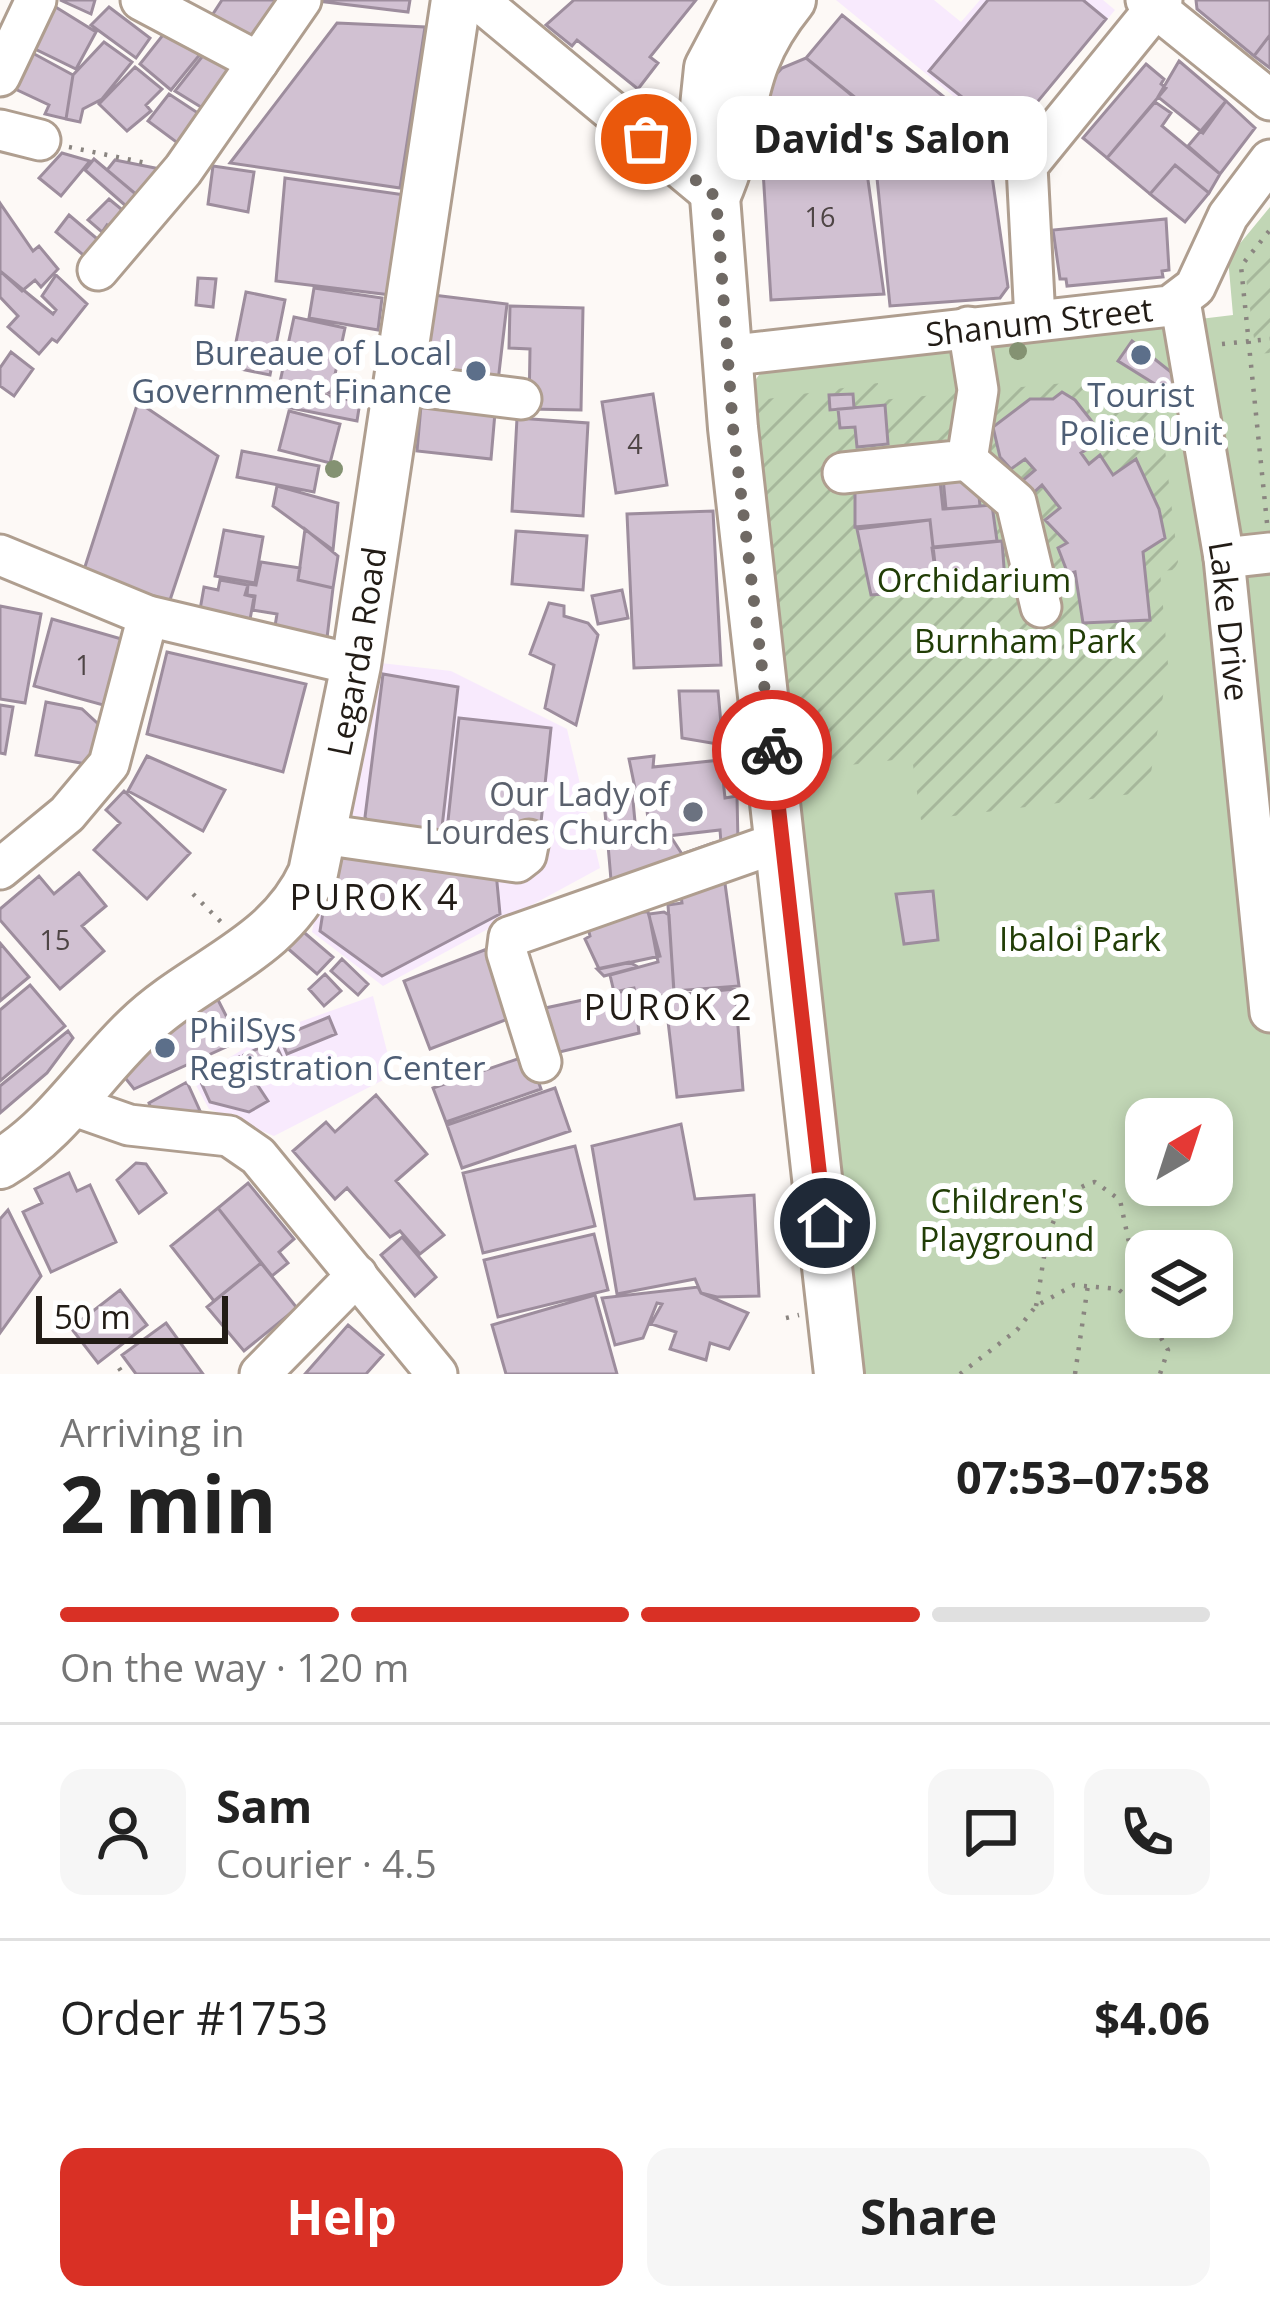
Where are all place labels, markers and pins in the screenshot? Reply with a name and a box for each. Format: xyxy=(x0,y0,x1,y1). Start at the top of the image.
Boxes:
pin xyxy=(595,88,697,190)
callout: David's Salon xyxy=(718,97,1048,181)
place label: Bureaue of Local Government Finance xyxy=(131,330,452,413)
marker: Tourist Police Unit xyxy=(1128,342,1154,368)
marker: Bureaue of Local Government Finance xyxy=(463,358,489,384)
place label: Tourist Police Unit xyxy=(1059,372,1223,455)
place label: Our Lady of Lourdes Church xyxy=(424,771,671,854)
marker: Our Lady of Lourdes Church xyxy=(680,799,706,825)
place label: PhilSys Registration Center xyxy=(189,1007,486,1090)
marker: PhilSys Registration Center xyxy=(152,1035,178,1061)
pin xyxy=(774,1172,876,1274)

